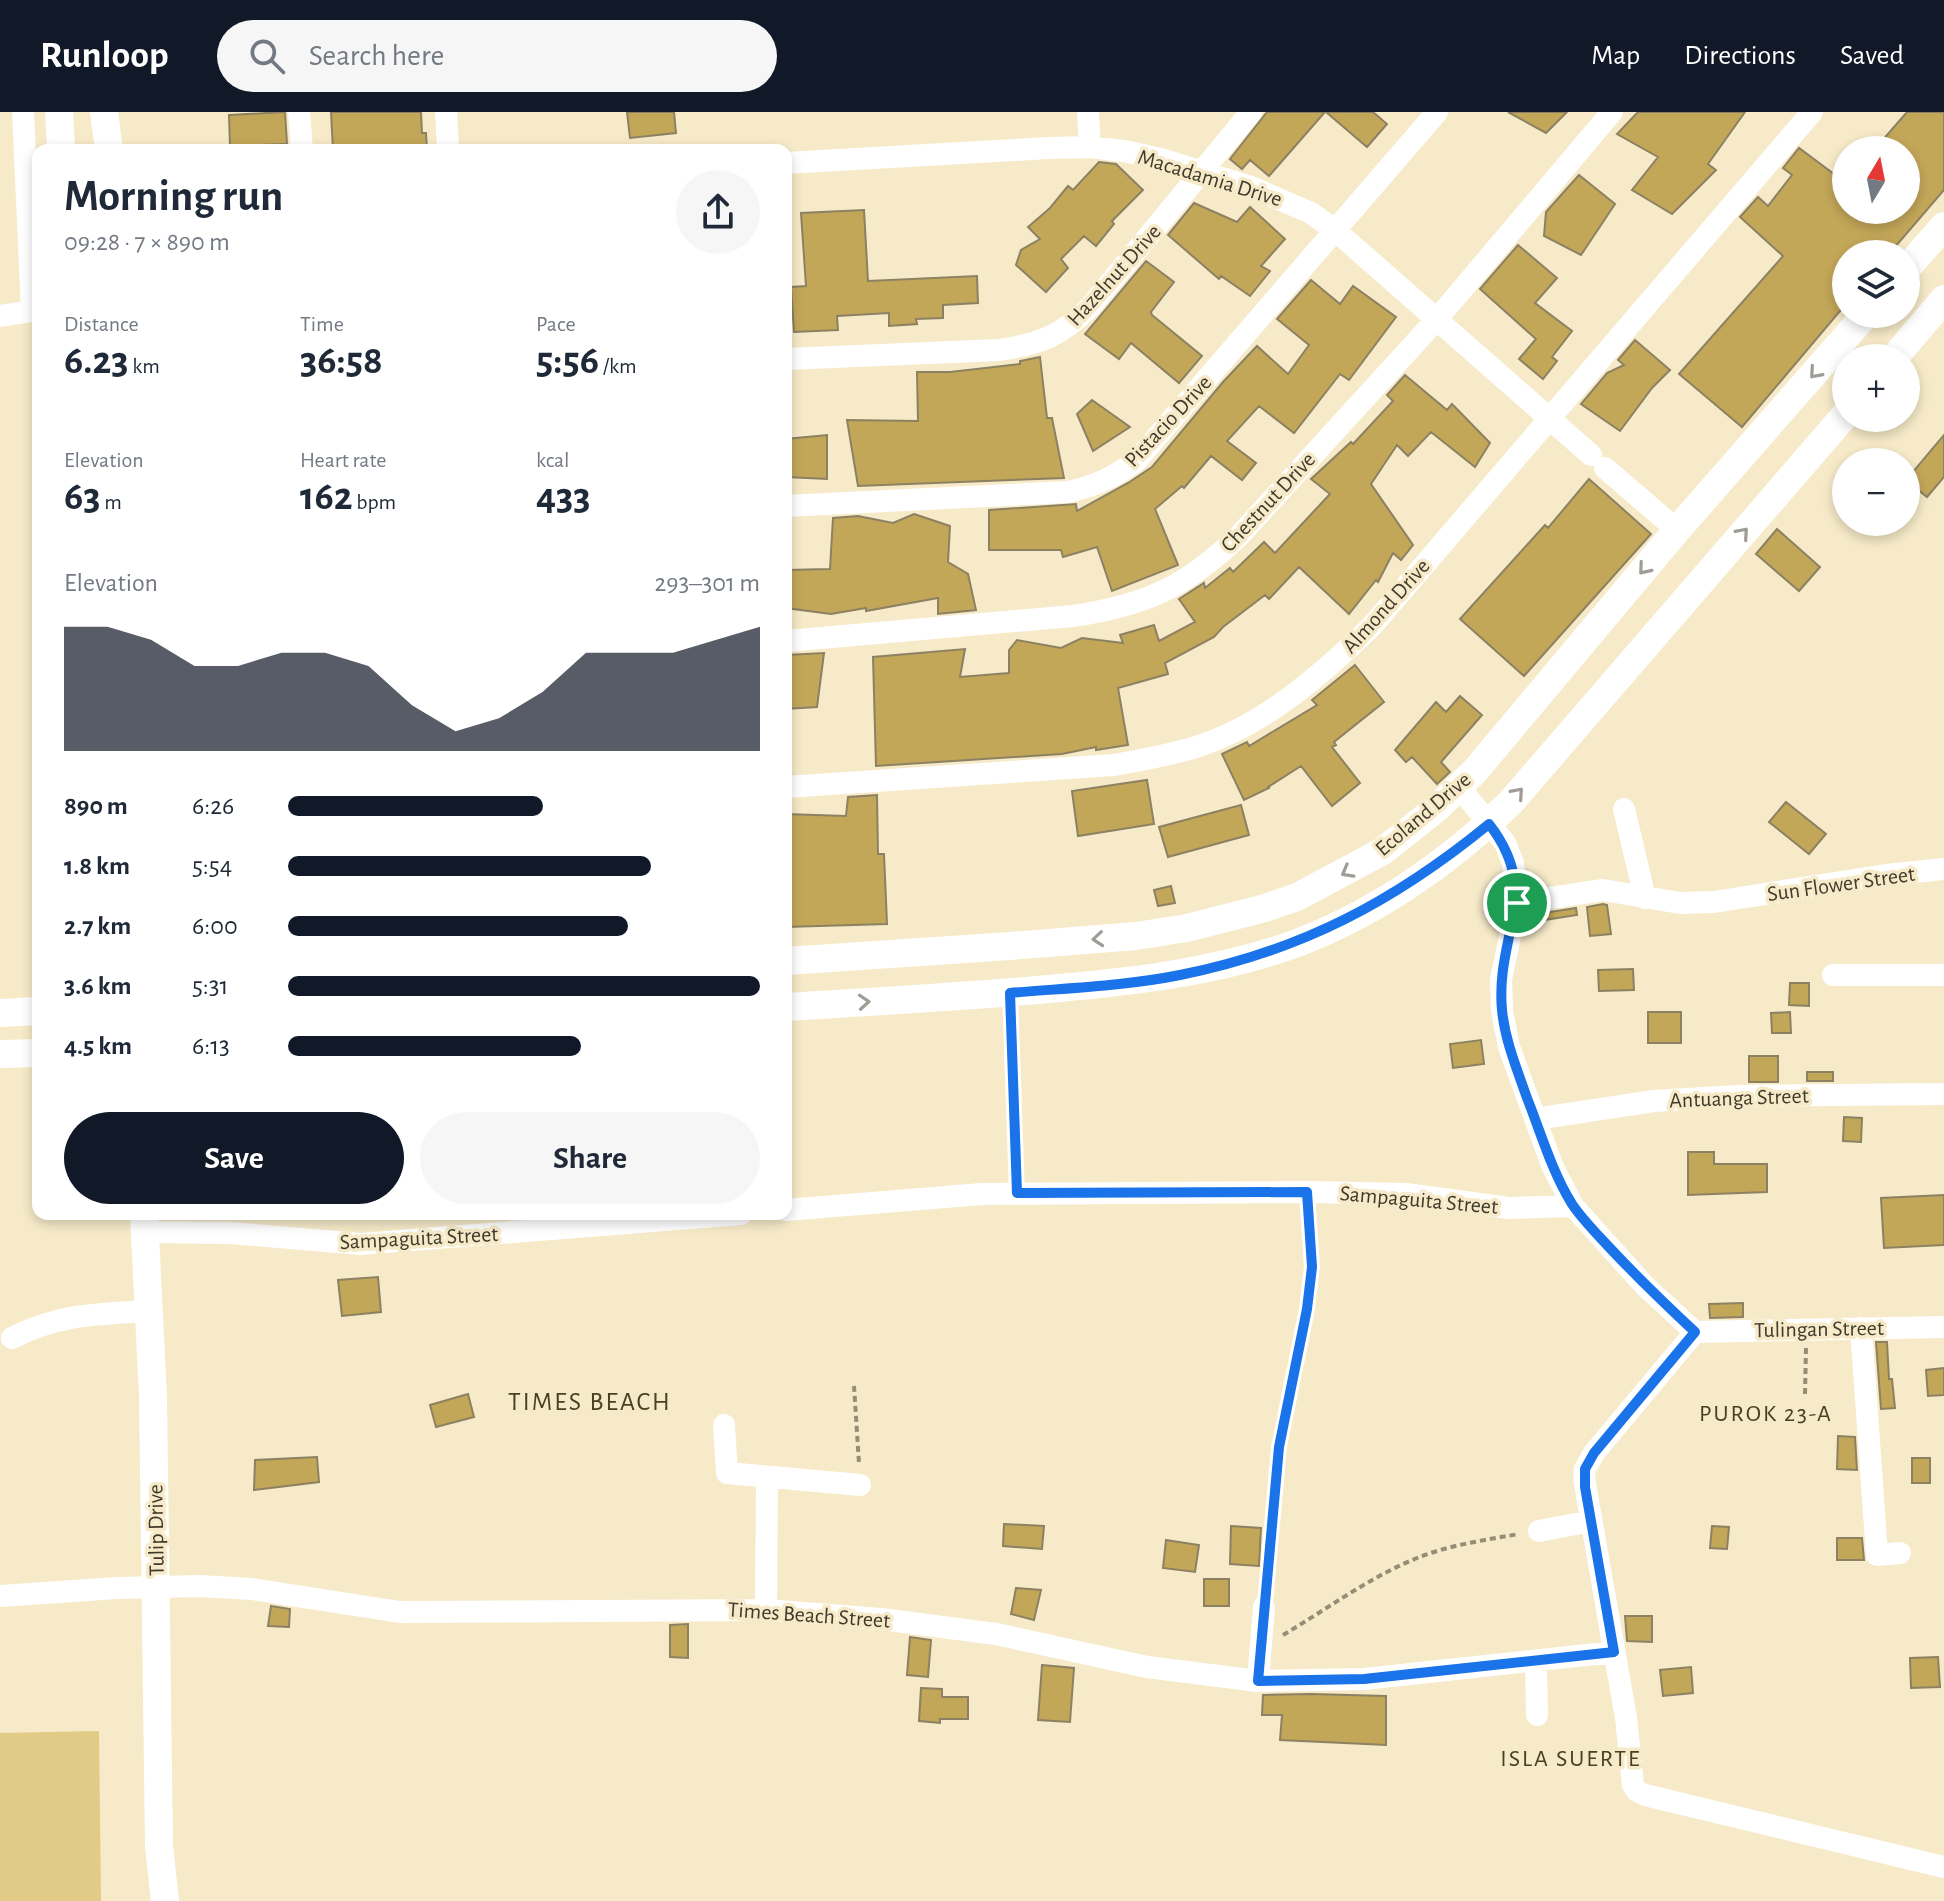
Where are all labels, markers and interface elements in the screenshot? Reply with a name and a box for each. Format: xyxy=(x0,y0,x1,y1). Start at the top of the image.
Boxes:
search box xyxy=(217,20,777,92)
icon: search xyxy=(245,34,289,78)
text: Runloop xyxy=(40,37,169,75)
text: Search here xyxy=(309,41,444,71)
text: Map xyxy=(1591,42,1640,70)
text: Directions xyxy=(1684,42,1796,70)
text: Saved xyxy=(1840,42,1904,70)
north arrow xyxy=(1832,136,1920,224)
map controls xyxy=(1832,136,1920,536)
street label: Macadamia Drive xyxy=(1135,146,1285,210)
button: share xyxy=(676,170,760,254)
text: Morning run xyxy=(64,175,283,219)
street label: Hazelnut Drive xyxy=(1063,220,1165,330)
text: 09:28 · 7 × 890 m xyxy=(64,229,230,255)
button: layers xyxy=(1832,240,1920,328)
text: Distance xyxy=(64,313,139,335)
text: Time xyxy=(300,313,344,335)
text: Pace xyxy=(536,313,576,335)
text: 6.23 xyxy=(64,341,129,381)
text: 36:58 xyxy=(300,341,383,381)
text: 5:56 xyxy=(536,341,599,381)
button: + xyxy=(1832,344,1920,432)
text: km xyxy=(129,355,160,377)
text: /km xyxy=(599,355,637,377)
one-way arrow xyxy=(1810,363,1825,378)
street label: Pistacio Drive xyxy=(1120,371,1216,471)
street label: Chestnut Drive xyxy=(1217,448,1319,556)
button: − xyxy=(1832,448,1920,536)
text: Elevation xyxy=(64,449,144,471)
text: Heart rate xyxy=(300,449,386,471)
text: kcal xyxy=(536,449,570,471)
text: 63 xyxy=(64,477,101,517)
text: 162 xyxy=(300,477,353,517)
text: 433 xyxy=(536,477,591,517)
text: m xyxy=(101,491,122,513)
text: bpm xyxy=(353,491,396,513)
one-way arrow xyxy=(1733,528,1748,542)
street label: Almond Drive xyxy=(1338,555,1434,657)
one-way arrow xyxy=(1639,559,1654,574)
text: Elevation xyxy=(64,570,158,596)
text: 293–301 m xyxy=(654,570,760,596)
street label: Ecoland Drive xyxy=(1371,768,1475,860)
one-way arrow xyxy=(1509,788,1523,803)
text: 890 m xyxy=(64,793,128,819)
text: 6:26 xyxy=(192,793,234,819)
text: 1.8 km xyxy=(64,853,130,879)
text: 5:54 xyxy=(192,853,232,879)
one-way arrow xyxy=(1341,862,1355,878)
street label: Sun Flower Street xyxy=(1766,863,1916,905)
pin xyxy=(1483,869,1551,937)
icon: arrive xyxy=(1495,881,1539,925)
text: 2.7 km xyxy=(64,913,131,939)
text: 6:00 xyxy=(192,913,238,939)
one-way arrow xyxy=(1091,930,1104,947)
text: 3.6 km xyxy=(64,973,132,999)
text: 5:31 xyxy=(192,973,228,999)
one-way arrow xyxy=(858,994,871,1011)
text: 4.5 km xyxy=(64,1033,132,1059)
text: 6:13 xyxy=(192,1033,230,1059)
street label: Antuanga Street xyxy=(1669,1085,1809,1111)
button: Save xyxy=(64,1112,404,1204)
button: Share xyxy=(420,1112,760,1204)
street label: Sampaguita Street xyxy=(1339,1182,1499,1218)
street label: Sampaguita Street xyxy=(339,1223,499,1253)
street label: Tulingan Street xyxy=(1754,1317,1884,1341)
district label: TIMES BEACH xyxy=(508,1389,672,1415)
district label: PUROK 23-A xyxy=(1699,1402,1833,1426)
street label: Tulip Drive xyxy=(144,1484,168,1576)
street label: Times Beach Street xyxy=(727,1598,891,1632)
district label: ISLA SUERTE xyxy=(1500,1747,1642,1771)

